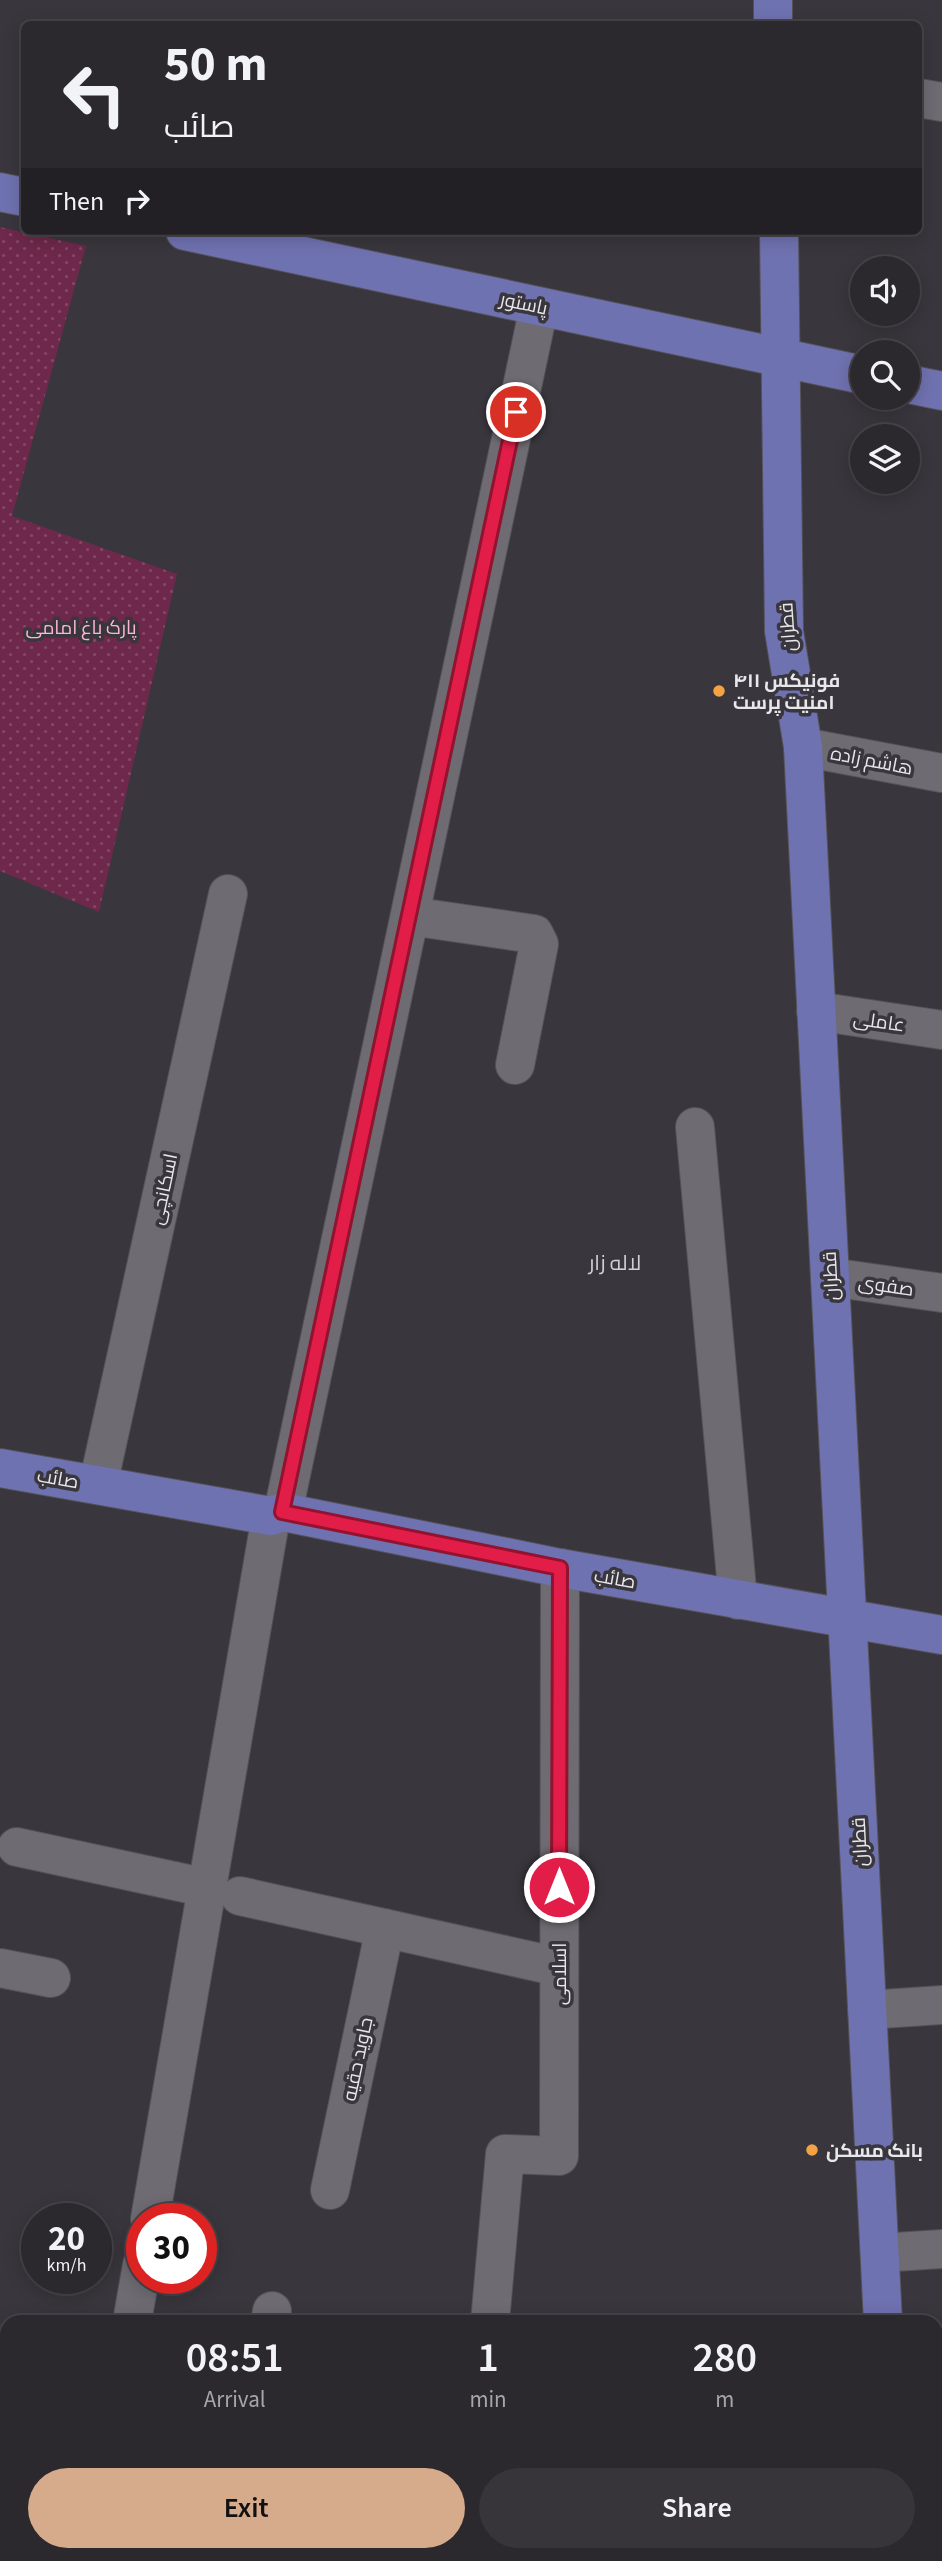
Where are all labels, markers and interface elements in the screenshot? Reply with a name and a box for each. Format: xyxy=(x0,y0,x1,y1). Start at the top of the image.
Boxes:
text: 50 m xyxy=(164,30,268,100)
icon: left xyxy=(49,49,140,140)
text: صائب xyxy=(164,104,234,150)
icon: right xyxy=(118,182,156,220)
text: Then xyxy=(49,183,104,220)
map controls xyxy=(850,256,920,494)
button: sound xyxy=(850,256,920,326)
street label: پاستور xyxy=(496,286,550,323)
button: search xyxy=(850,340,920,410)
pin xyxy=(486,382,546,442)
icon: arrive xyxy=(497,393,535,431)
button: layers xyxy=(850,424,920,494)
street label: قطران xyxy=(773,601,804,652)
park label: پارک باغ امامی xyxy=(25,615,137,642)
place label: فونیکس ۴۱۱ امنیت پرست xyxy=(733,668,840,717)
marker: فونیکس ۴۱۱ امنیت پرست xyxy=(711,683,727,699)
street label: هاشم زاده xyxy=(828,740,915,783)
street label: عاملی xyxy=(851,1006,906,1039)
street label: اسکانچی xyxy=(144,1151,185,1227)
district label: لاله زار xyxy=(588,1248,641,1278)
street label: قطران xyxy=(817,1251,846,1301)
street label: صفوی xyxy=(856,1269,915,1304)
street label: صائب xyxy=(35,1463,81,1496)
street label: صائب xyxy=(592,1563,638,1596)
street label: قطران xyxy=(846,1817,875,1867)
position arrow xyxy=(522,1850,596,1924)
street label: اسلامی xyxy=(547,1943,574,2005)
street label: جاوید حقیه xyxy=(336,2015,380,2104)
place label: بانک مسکن xyxy=(826,2138,923,2165)
marker: بانک مسکن xyxy=(804,2142,820,2158)
speed limit sign: 30 xyxy=(126,2203,217,2294)
text: 20 xyxy=(48,2214,85,2264)
text: km/h xyxy=(47,2253,86,2278)
text: 08:51 xyxy=(186,2328,284,2388)
text: 1 xyxy=(477,2328,499,2388)
text: 280 xyxy=(693,2328,757,2388)
text: Arrival xyxy=(204,2383,266,2416)
text: min xyxy=(469,2383,507,2416)
text: m xyxy=(715,2383,734,2416)
button: Exit xyxy=(28,2468,465,2548)
button: Share xyxy=(479,2468,915,2548)

